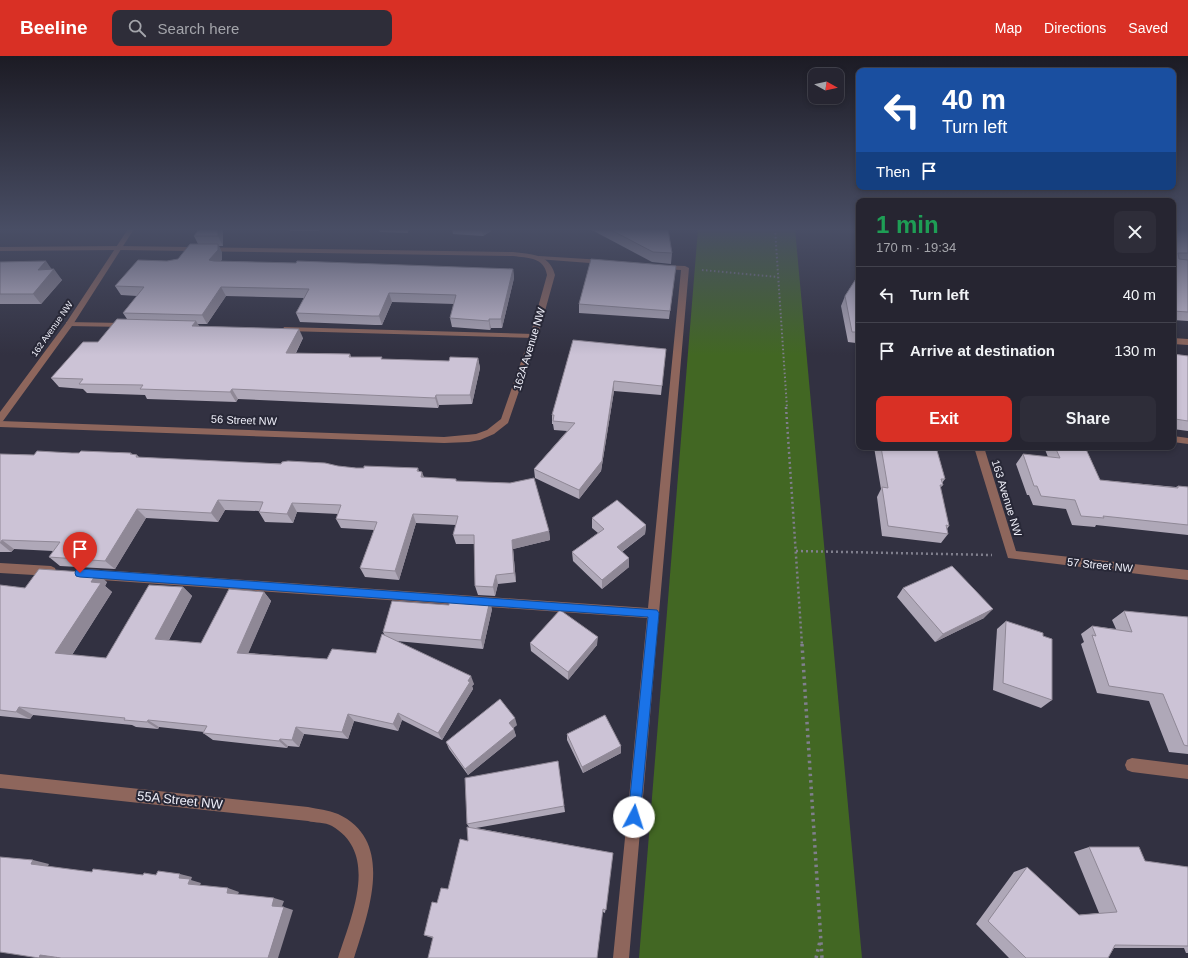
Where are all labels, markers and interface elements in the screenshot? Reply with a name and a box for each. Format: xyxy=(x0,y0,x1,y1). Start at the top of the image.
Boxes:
search box xyxy=(112,10,392,46)
text: Beeline xyxy=(20,17,88,38)
icon: search xyxy=(126,17,148,39)
text: Search here xyxy=(158,20,239,37)
text: Map xyxy=(995,20,1022,36)
text: Directions xyxy=(1044,20,1106,36)
text: Saved xyxy=(1128,20,1168,36)
north arrow xyxy=(808,68,844,104)
map controls xyxy=(808,68,844,104)
icon: left xyxy=(876,84,928,136)
text: 40 m xyxy=(942,84,1006,115)
text: Turn left xyxy=(942,117,1007,137)
icon: arrive xyxy=(918,160,940,182)
text: Then xyxy=(876,163,910,180)
text: 1 min xyxy=(876,211,939,238)
button: close xyxy=(1114,211,1156,253)
text: 170 m · 19:34 xyxy=(876,240,956,255)
icon: left xyxy=(876,284,898,306)
text: Turn left xyxy=(910,286,969,303)
text: 40 m xyxy=(1123,286,1156,303)
street label: 162 Avenue NW xyxy=(29,299,75,358)
street label: 162A Avenue NW xyxy=(511,306,547,392)
icon: arrive xyxy=(876,340,898,362)
text: Arrive at destination xyxy=(910,342,1055,359)
text: 130 m xyxy=(1114,342,1156,359)
button: Exit xyxy=(876,396,1012,442)
button: Share xyxy=(1020,396,1156,442)
street label: 56 Street NW xyxy=(211,413,278,427)
street label: 163 Avenue NW xyxy=(990,458,1025,538)
pin xyxy=(63,532,97,573)
icon: arrive xyxy=(69,538,91,560)
street label: 57 Street NW xyxy=(1067,556,1134,574)
street label: 55A Street NW xyxy=(136,788,224,812)
position arrow xyxy=(613,796,655,838)

